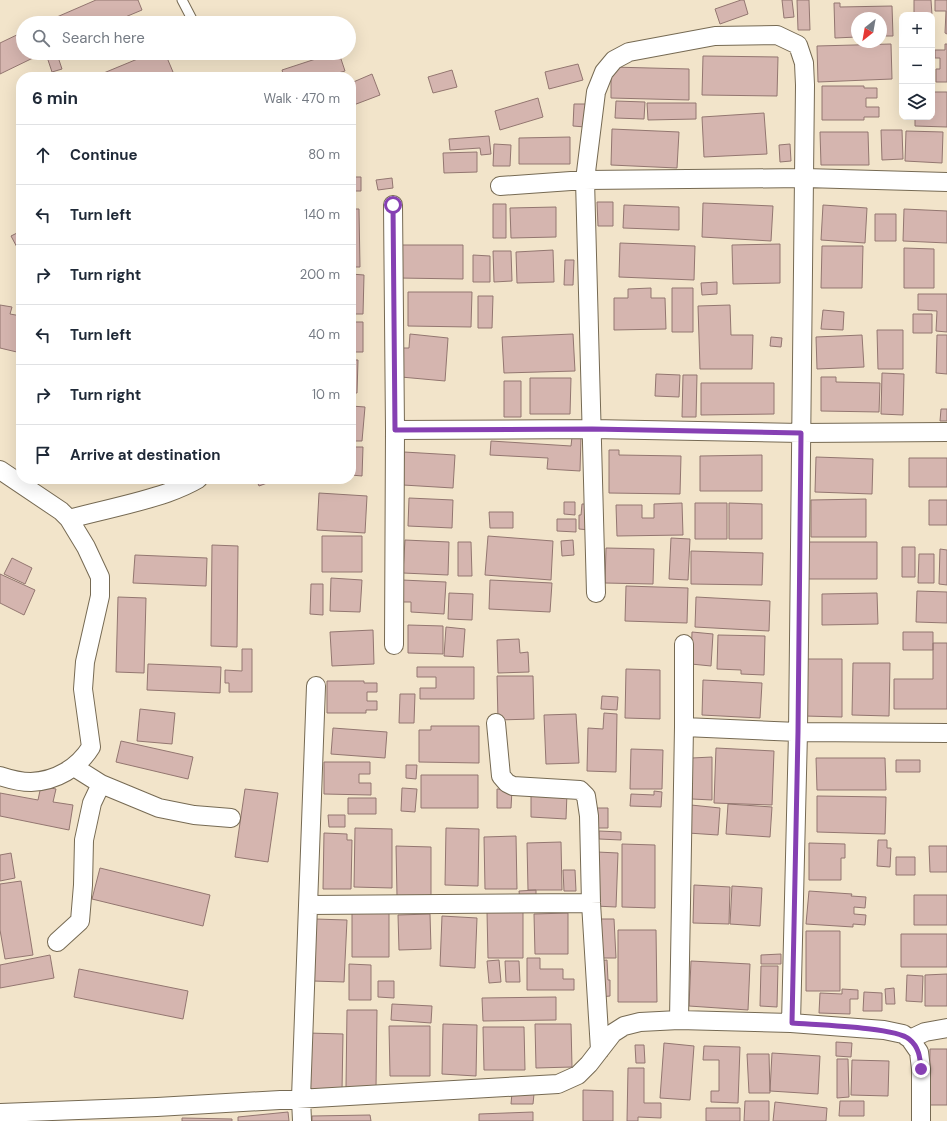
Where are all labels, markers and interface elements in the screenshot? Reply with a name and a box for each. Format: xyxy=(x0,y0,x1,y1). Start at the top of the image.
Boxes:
north arrow xyxy=(851,12,887,48)
map controls xyxy=(899,12,935,120)
button: + xyxy=(899,12,935,48)
search box xyxy=(16,16,356,60)
icon: search xyxy=(30,27,52,49)
text: Search here xyxy=(62,28,145,48)
button: − xyxy=(899,48,935,84)
button: layers xyxy=(899,84,935,120)
text: 6 min xyxy=(32,87,78,109)
text: Walk · 470 m xyxy=(263,90,340,107)
icon: ahead xyxy=(32,144,54,166)
text: Continue xyxy=(70,145,138,165)
text: 80 m xyxy=(308,146,340,163)
route start xyxy=(384,196,402,214)
icon: left xyxy=(32,204,54,226)
text: Turn left xyxy=(70,205,131,225)
text: 140 m xyxy=(304,206,340,223)
icon: right xyxy=(32,264,54,286)
text: Turn right xyxy=(70,265,141,285)
text: 200 m xyxy=(300,266,340,283)
icon: left xyxy=(32,324,54,346)
text: Turn left xyxy=(70,325,131,345)
text: 40 m xyxy=(308,326,340,343)
icon: right xyxy=(32,384,54,406)
text: Turn right xyxy=(70,385,141,405)
text: 10 m xyxy=(312,386,340,403)
icon: arrive xyxy=(32,444,54,466)
text: Arrive at destination xyxy=(70,445,221,465)
route end xyxy=(912,1060,930,1078)

